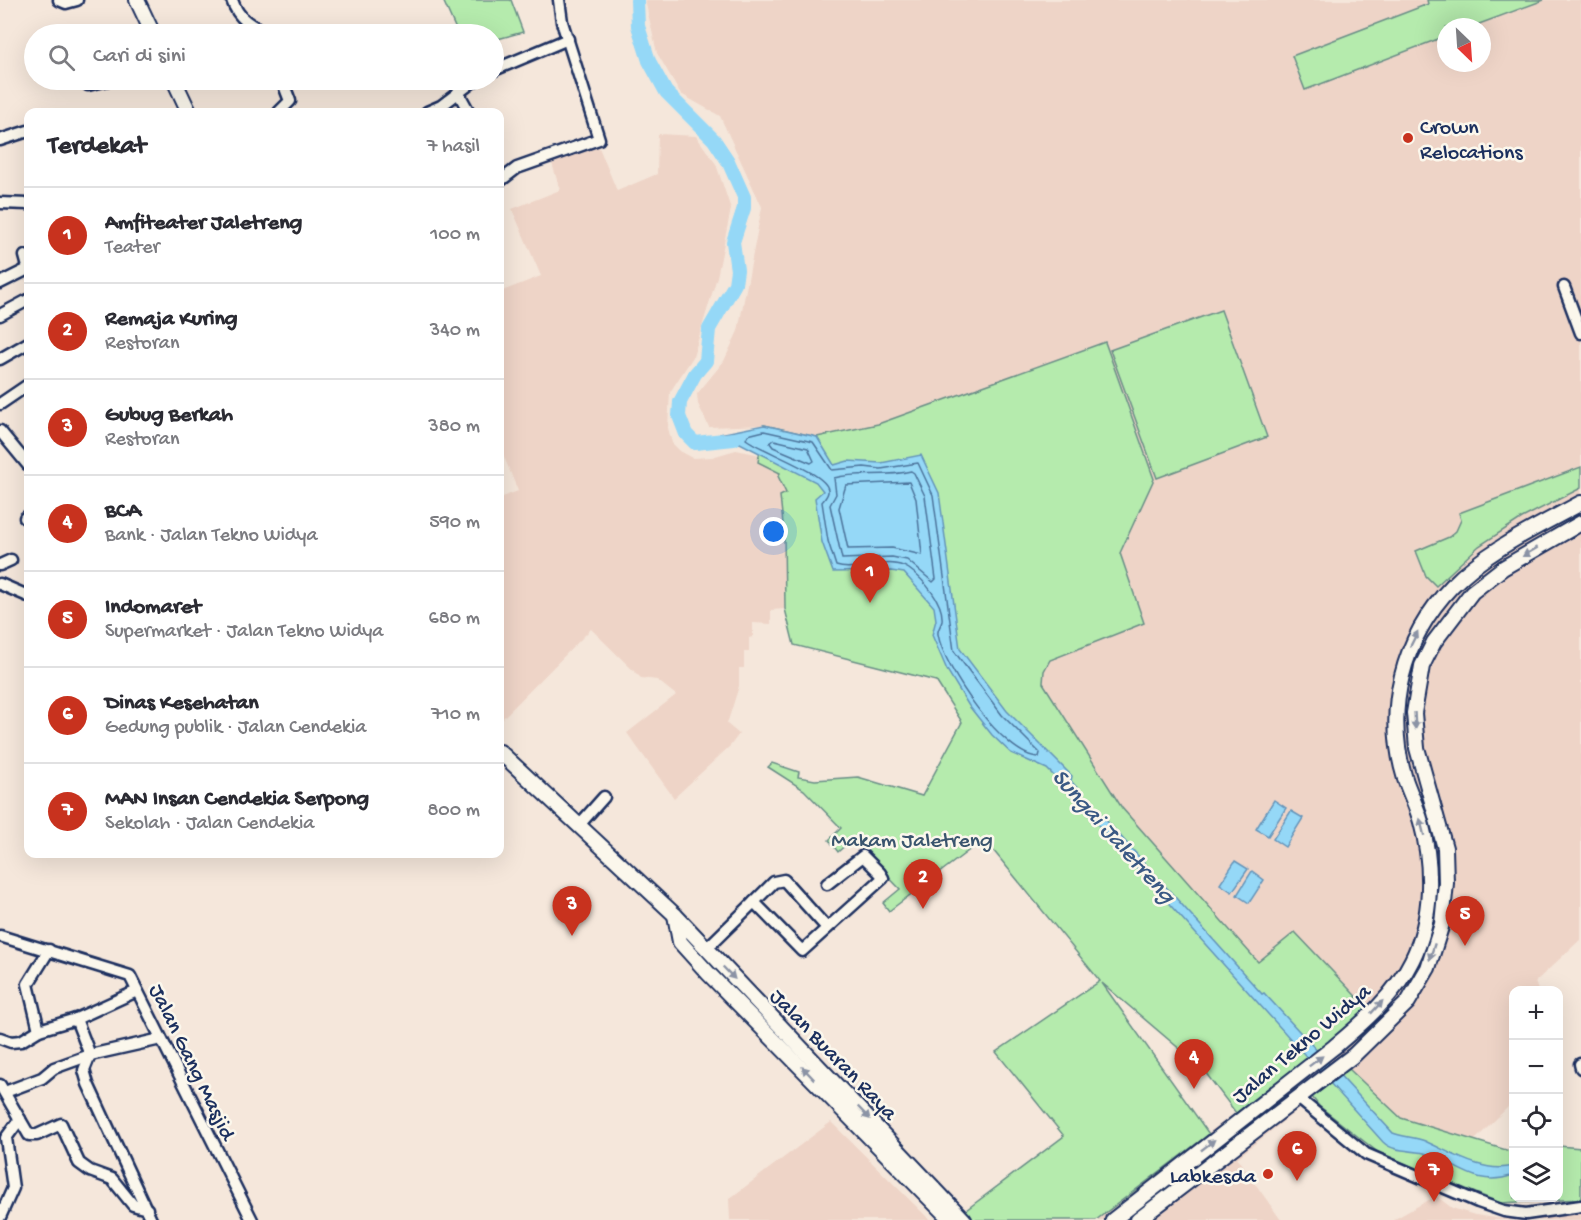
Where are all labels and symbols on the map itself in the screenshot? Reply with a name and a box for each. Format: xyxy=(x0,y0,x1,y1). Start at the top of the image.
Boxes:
north arrow xyxy=(1437,18,1491,72)
place label: Crown Relocations xyxy=(1420,116,1523,167)
marker: Crown Relocations xyxy=(1401,131,1415,145)
your location xyxy=(759,517,788,546)
one-way arrow xyxy=(1521,547,1538,557)
pin: 1 xyxy=(850,554,890,603)
one-way arrow xyxy=(1410,630,1419,647)
one-way arrow xyxy=(1411,711,1420,730)
water label: Sungai Jaletreng xyxy=(1044,764,1181,912)
one-way arrow xyxy=(1417,818,1427,836)
park label: Makam Jaletreng xyxy=(831,829,993,855)
pin: 2 xyxy=(904,860,942,909)
pin: 3 xyxy=(552,886,592,936)
pin: 5 xyxy=(1446,896,1484,946)
one-way arrow xyxy=(1427,943,1437,961)
one-way arrow xyxy=(722,965,735,980)
street label: Jalan Tekno Widya xyxy=(1228,979,1378,1111)
street label: Jalan Gang Masjid xyxy=(141,980,240,1147)
street label: Jalan Buaran Raya xyxy=(763,985,902,1128)
one-way arrow xyxy=(1370,1000,1384,1015)
pin: 4 xyxy=(1174,1040,1214,1089)
one-way arrow xyxy=(1307,1055,1323,1067)
one-way arrow xyxy=(801,1066,815,1080)
one-way arrow xyxy=(857,1106,871,1121)
pin: 6 xyxy=(1278,1132,1316,1181)
one-way arrow xyxy=(1201,1139,1216,1151)
pin: 7 xyxy=(1414,1152,1454,1202)
place label: Labkesda xyxy=(1170,1165,1257,1191)
marker: Labkesda xyxy=(1261,1167,1275,1181)

